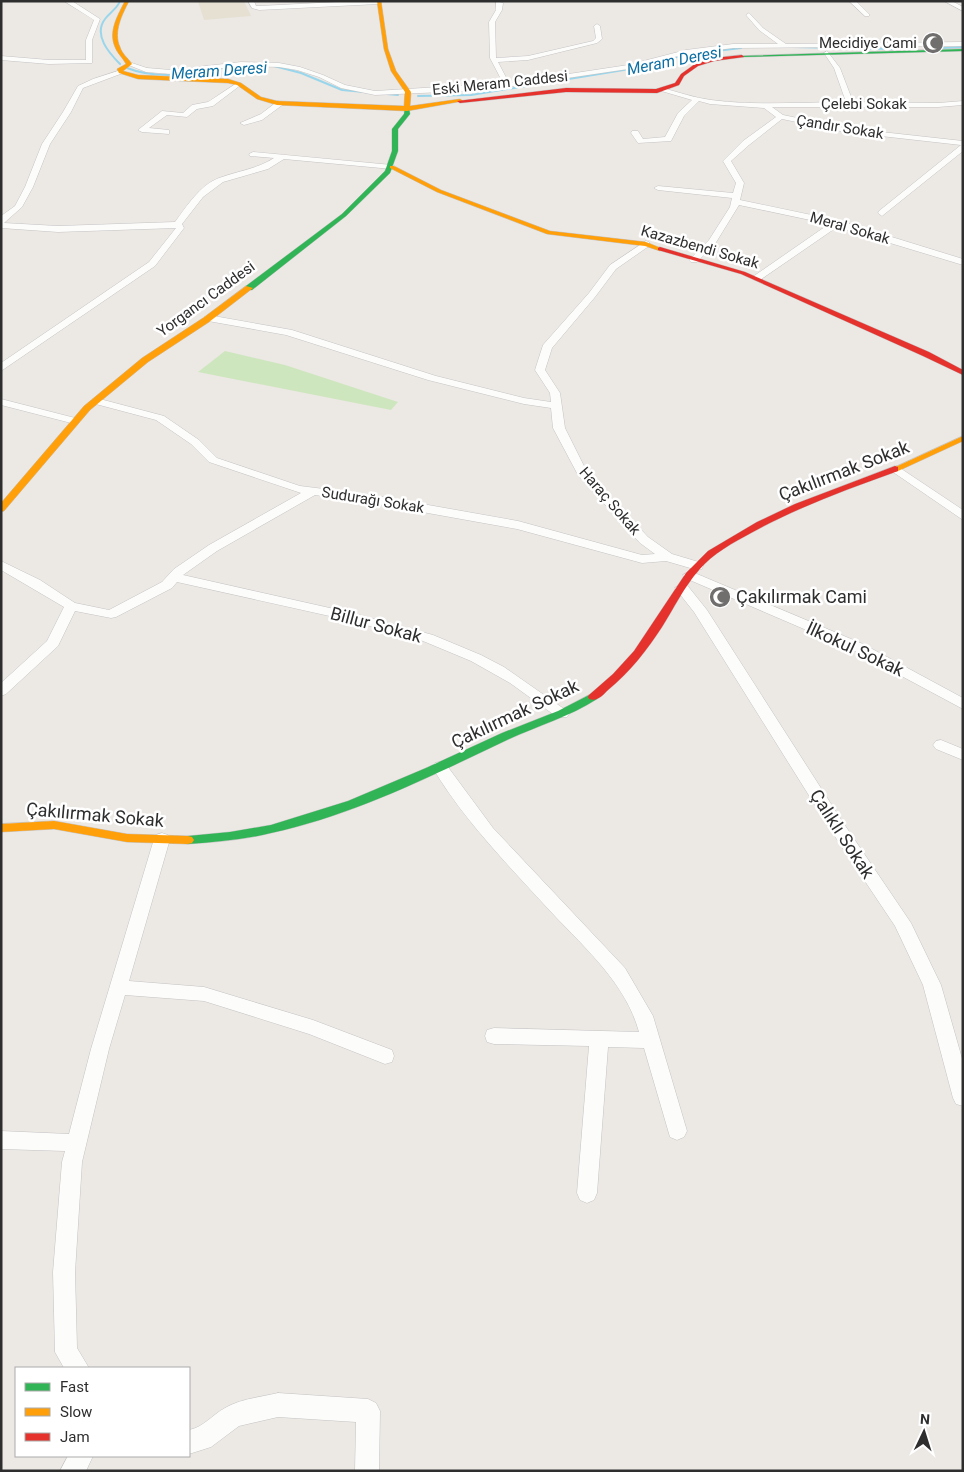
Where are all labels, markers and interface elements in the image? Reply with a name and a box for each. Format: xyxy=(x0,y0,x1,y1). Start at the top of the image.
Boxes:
mosque icon: Mecidiye Cami xyxy=(921,31,945,55)
place label: Mecidiye Cami xyxy=(819,34,917,52)
water label: Meram Deresi xyxy=(625,42,723,79)
water label: Meram Deresi xyxy=(170,58,268,83)
street label: Eski Meram Caddesi xyxy=(431,67,569,99)
street label: Çelebi Sokak xyxy=(821,95,907,113)
street label: Çandır Sokak xyxy=(795,111,885,143)
street label: Meral Sokak xyxy=(808,208,892,248)
street label: Kazazbendi Sokak xyxy=(639,222,761,273)
street label: Yorgancı Caddesi xyxy=(154,258,258,340)
street label: Çakılırmak Sokak xyxy=(776,436,913,505)
street label: Haraç Sokak xyxy=(576,463,645,539)
street label: Sudurağı Sokak xyxy=(320,483,426,517)
mosque icon: Çakılırmak Cami xyxy=(708,585,732,609)
place label: Çakılırmak Cami xyxy=(736,586,867,607)
street label: Billur Sokak xyxy=(328,602,425,647)
street label: İlkokul Sokak xyxy=(803,617,908,681)
street label: Çakılırmak Sokak xyxy=(448,674,583,752)
street label: Çalıklı Sokak xyxy=(806,785,879,883)
street label: Çakılırmak Sokak xyxy=(25,798,166,831)
legend xyxy=(15,1367,190,1457)
text: Fast xyxy=(60,1378,89,1396)
text: Slow xyxy=(60,1403,92,1421)
north arrow xyxy=(899,1407,949,1457)
text: N xyxy=(919,1411,930,1427)
text: Jam xyxy=(60,1428,90,1446)

